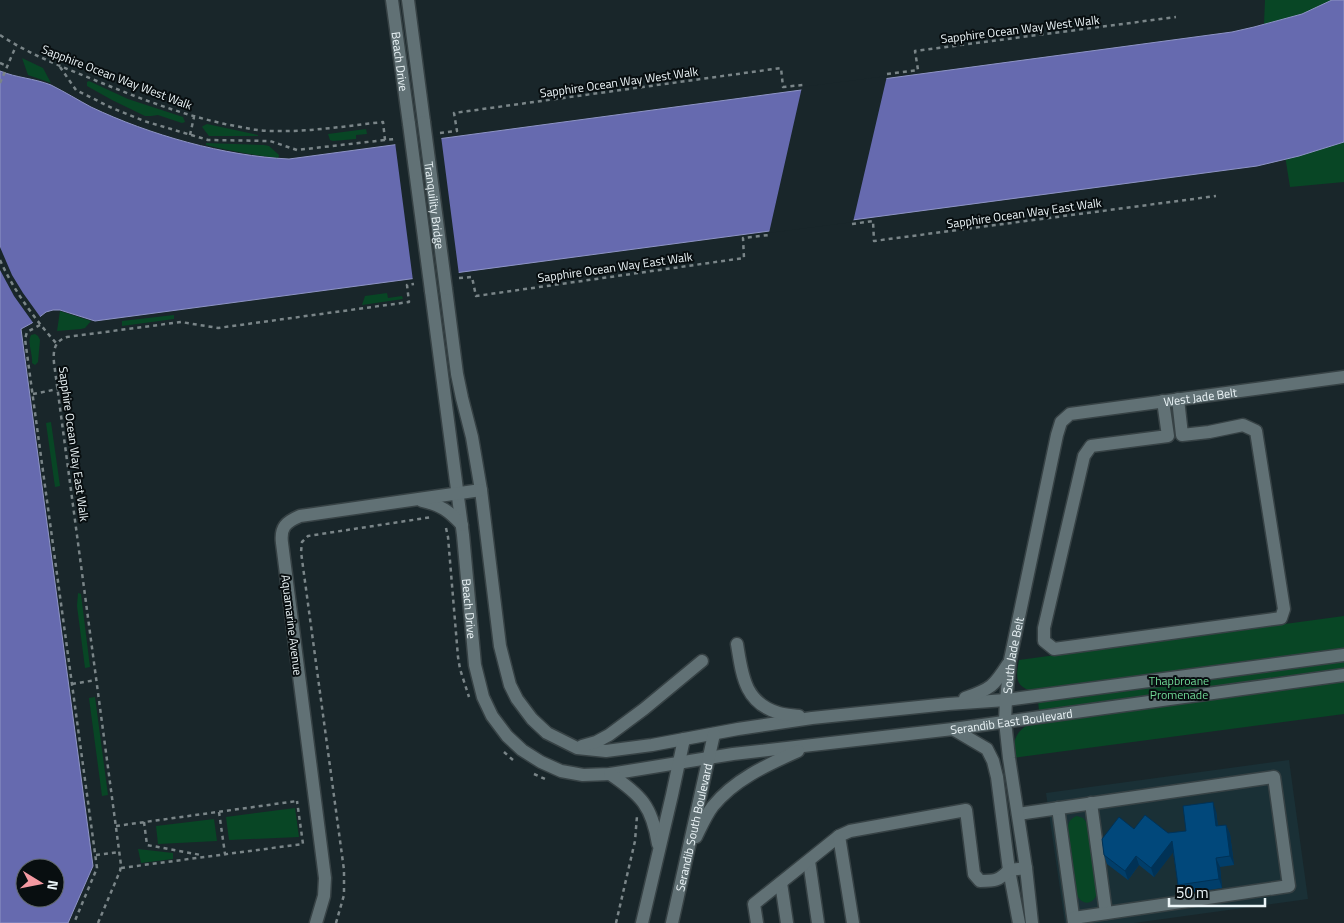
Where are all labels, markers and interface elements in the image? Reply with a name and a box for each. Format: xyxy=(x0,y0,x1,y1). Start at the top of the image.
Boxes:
street label: Sapphire Ocean Way West Walk xyxy=(939,10,1101,48)
street label: Beach Drive xyxy=(387,30,414,92)
street label: Sapphire Ocean Way West Walk xyxy=(39,39,195,115)
street label: Sapphire Ocean Way West Walk xyxy=(538,61,700,103)
street label: Tranquility Bridge xyxy=(420,160,450,250)
street label: Sapphire Ocean Way East Walk xyxy=(945,193,1103,233)
street label: Sapphire Ocean Way East Walk xyxy=(536,247,694,287)
street label: Sapphire Ocean Way East Walk xyxy=(54,365,94,523)
street label: West Jade Belt xyxy=(1162,382,1239,411)
street label: Aquamarine Avenue xyxy=(276,574,308,676)
street label: Beach Drive xyxy=(458,578,482,639)
street label: South Jade Belt xyxy=(997,615,1028,695)
park label: Thapbroane Promenade xyxy=(1149,671,1209,704)
street label: Serandib East Boulevard xyxy=(949,703,1074,739)
street label: Serandib South Boulevard xyxy=(670,762,717,893)
north arrow xyxy=(15,858,65,908)
scale bar xyxy=(1169,876,1265,908)
text: N xyxy=(42,879,64,892)
text: 50 m xyxy=(1176,881,1209,904)

